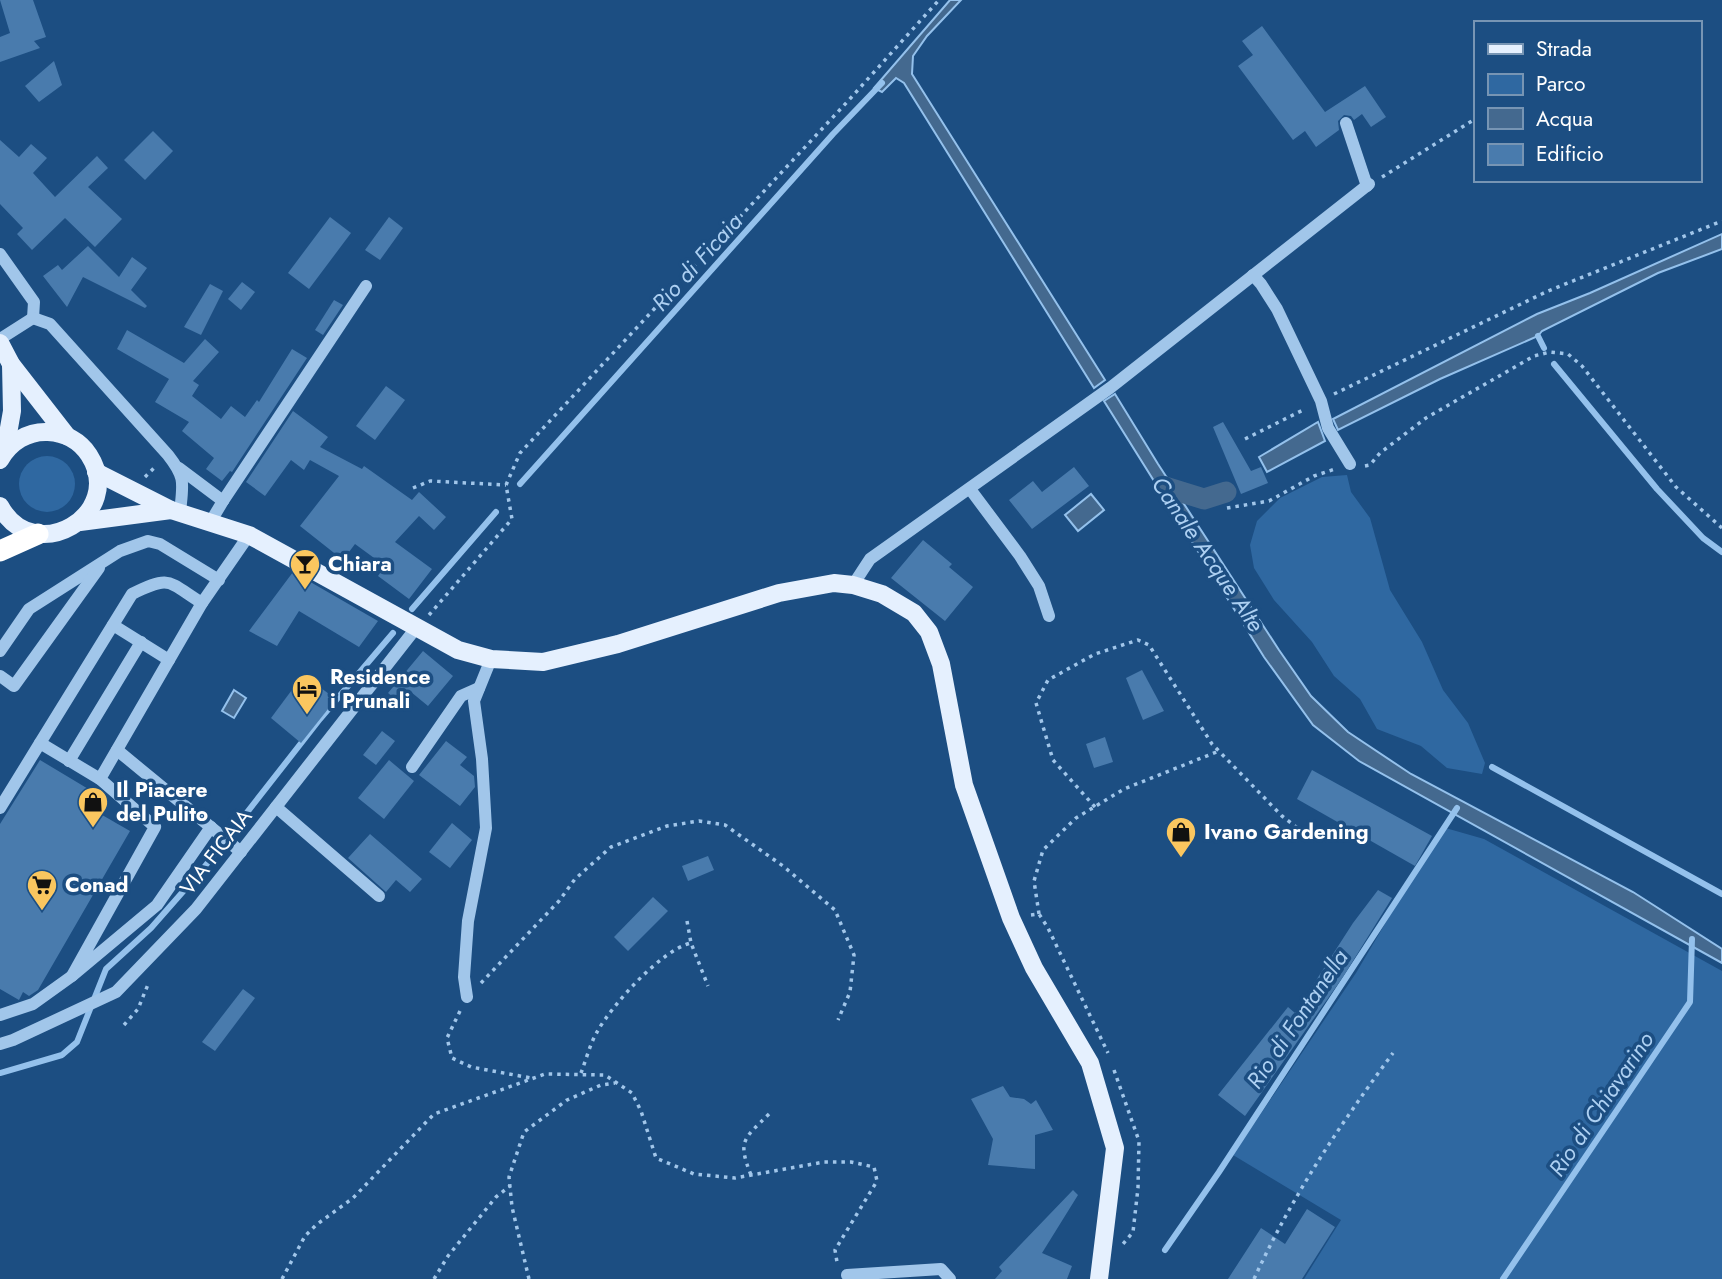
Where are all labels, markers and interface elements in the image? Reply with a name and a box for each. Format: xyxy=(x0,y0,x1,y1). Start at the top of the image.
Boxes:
legend xyxy=(1474,21,1701,182)
text: Strada xyxy=(1536,34,1592,64)
text: Parco xyxy=(1536,69,1585,99)
text: Acqua xyxy=(1536,104,1593,134)
text: Edificio xyxy=(1536,139,1603,169)
water label: Rio di Ficaia xyxy=(644,205,751,319)
water label: Canale Acque Alte xyxy=(1143,469,1273,639)
bar icon: Chiara xyxy=(288,547,322,591)
place label: Chiara xyxy=(328,549,392,579)
place label: Residence i Prunali xyxy=(330,662,430,716)
hotel icon: Residence i Prunali xyxy=(290,672,324,716)
place label: Il Piacere del Pulito xyxy=(116,775,208,829)
shop icon: Il Piacere del Pulito xyxy=(76,785,110,829)
street label: VIA FICAIA xyxy=(173,803,259,901)
shop icon: Ivano Gardening xyxy=(1164,815,1198,859)
place label: Ivano Gardening xyxy=(1204,817,1369,847)
supermarket icon: Conad xyxy=(25,868,59,912)
place label: Conad xyxy=(65,870,128,900)
water label: Rio di Fontanella xyxy=(1238,942,1356,1095)
water label: Rio di Chiavarino xyxy=(1540,1024,1663,1183)

